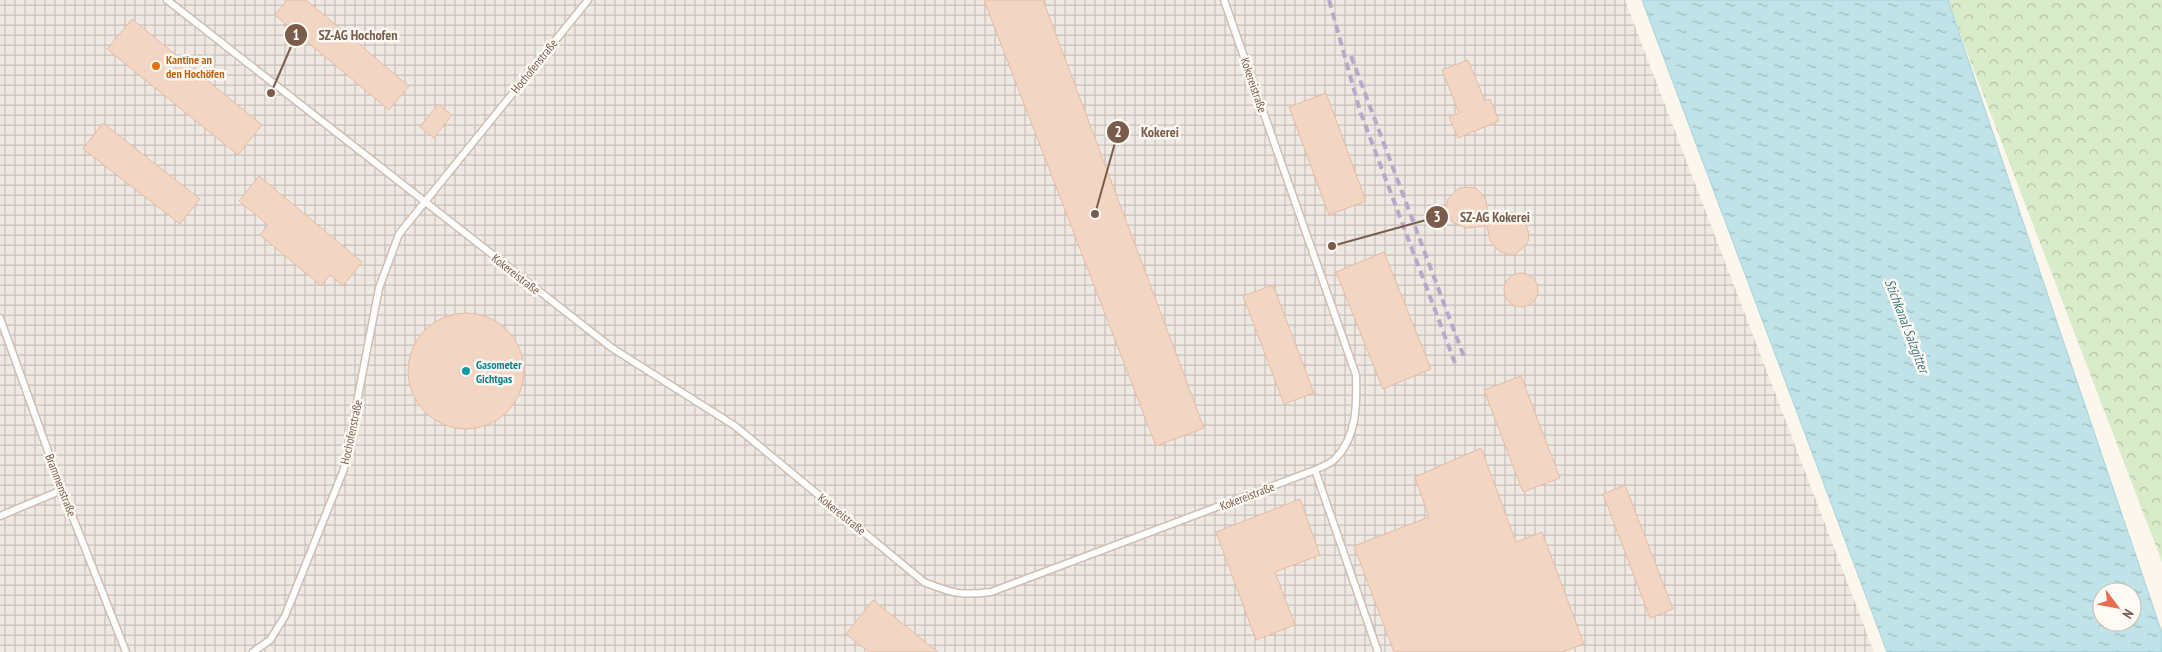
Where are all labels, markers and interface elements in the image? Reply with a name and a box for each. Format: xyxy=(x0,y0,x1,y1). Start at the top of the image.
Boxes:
callout: SZ-AG Hochofen xyxy=(283,20,408,49)
text: 1 xyxy=(292,25,300,44)
text: SZ-AG Hochofen xyxy=(318,26,398,44)
street label: Hochofenstraße xyxy=(507,36,561,96)
place label: Kantine an den Hochöfen xyxy=(166,52,225,81)
street label: Kokereistraße xyxy=(1238,56,1270,115)
marker: Kantine an den Hochöfen xyxy=(150,60,162,72)
callout: Kokerei xyxy=(1106,117,1189,146)
text: 2 xyxy=(1114,122,1122,141)
text: Kokerei xyxy=(1141,123,1179,141)
callout: SZ-AG Kokerei xyxy=(1425,202,1540,231)
text: 3 xyxy=(1433,207,1441,226)
text: SZ-AG Kokerei xyxy=(1460,208,1530,226)
street label: Kokereistraße xyxy=(489,250,543,298)
water label: Stichkanal Salzgitter xyxy=(1881,277,1934,377)
place label: Gasometer Gichtgas xyxy=(476,357,522,386)
marker: Gasometer Gichtgas xyxy=(460,365,472,377)
street label: Hochofenstraße xyxy=(337,398,365,466)
street label: Brammenstraße xyxy=(42,452,80,518)
street label: Kokereistraße xyxy=(1218,479,1276,513)
street label: Kokereistraße xyxy=(815,490,869,538)
north arrow xyxy=(2092,582,2142,632)
text: N xyxy=(2118,606,2138,622)

